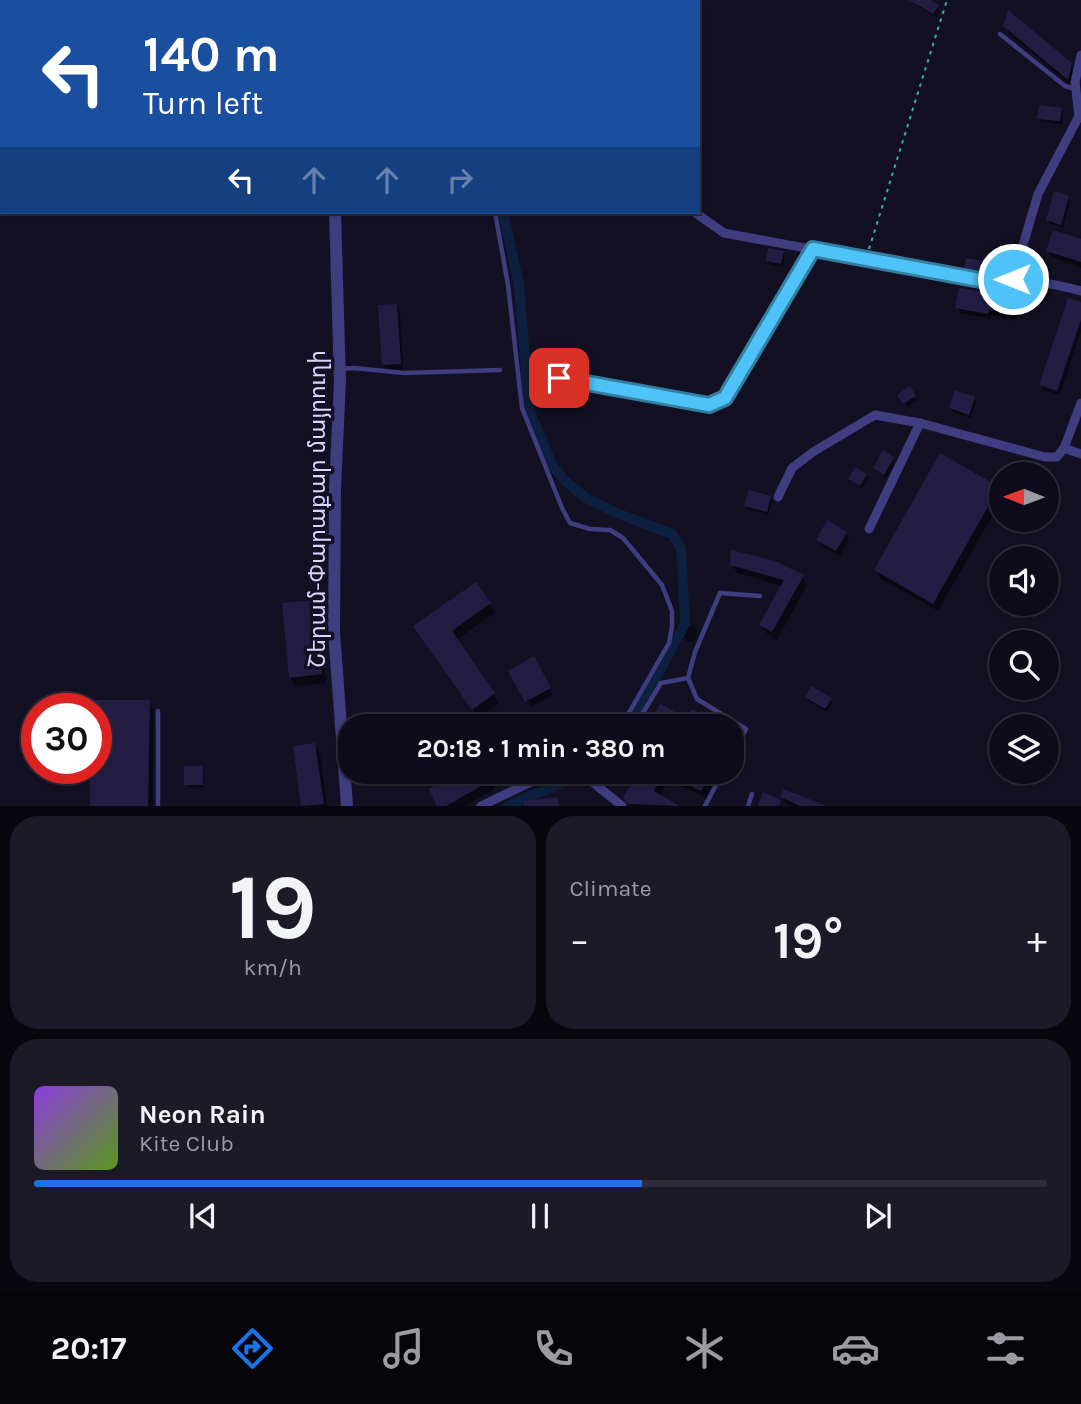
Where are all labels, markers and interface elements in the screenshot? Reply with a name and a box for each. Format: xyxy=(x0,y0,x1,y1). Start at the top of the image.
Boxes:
text: 140 m xyxy=(143,26,280,83)
icon: left xyxy=(28,28,119,119)
text: Turn left xyxy=(143,85,263,122)
icon: left xyxy=(222,161,260,199)
icon: ahead xyxy=(295,161,333,199)
icon: ahead xyxy=(368,161,406,199)
icon: right xyxy=(441,161,479,199)
position arrow xyxy=(976,242,1050,316)
pin xyxy=(529,348,589,408)
street label: Շերամ-Փարաքար մայրուղի xyxy=(304,350,331,668)
icon: arrive xyxy=(540,359,578,397)
north arrow xyxy=(989,462,1059,532)
map controls xyxy=(989,462,1059,784)
button: sound xyxy=(989,546,1059,616)
button: search xyxy=(989,630,1059,700)
speed limit sign: 30 xyxy=(21,693,112,784)
button: layers xyxy=(989,714,1059,784)
text: 20:18 · 1 min · 380 m xyxy=(417,733,665,764)
text: 19 xyxy=(229,855,317,961)
text: Climate xyxy=(570,875,652,902)
text: 19° xyxy=(773,910,843,971)
text: − xyxy=(570,918,589,963)
text: + xyxy=(1027,918,1047,963)
text: km/h xyxy=(244,954,302,981)
text: Neon Rain xyxy=(139,1099,266,1130)
text: Kite Club xyxy=(139,1130,234,1157)
icon: previous xyxy=(184,1197,222,1235)
icon: pause xyxy=(521,1197,559,1235)
icon: next xyxy=(859,1197,897,1235)
icon: directions xyxy=(228,1324,277,1373)
icon: music xyxy=(379,1324,428,1373)
icon: phone xyxy=(529,1324,578,1373)
icon: climate xyxy=(680,1324,729,1373)
icon: car xyxy=(831,1324,880,1373)
icon: filters xyxy=(981,1324,1030,1373)
text: 20:17 xyxy=(51,1330,126,1367)

